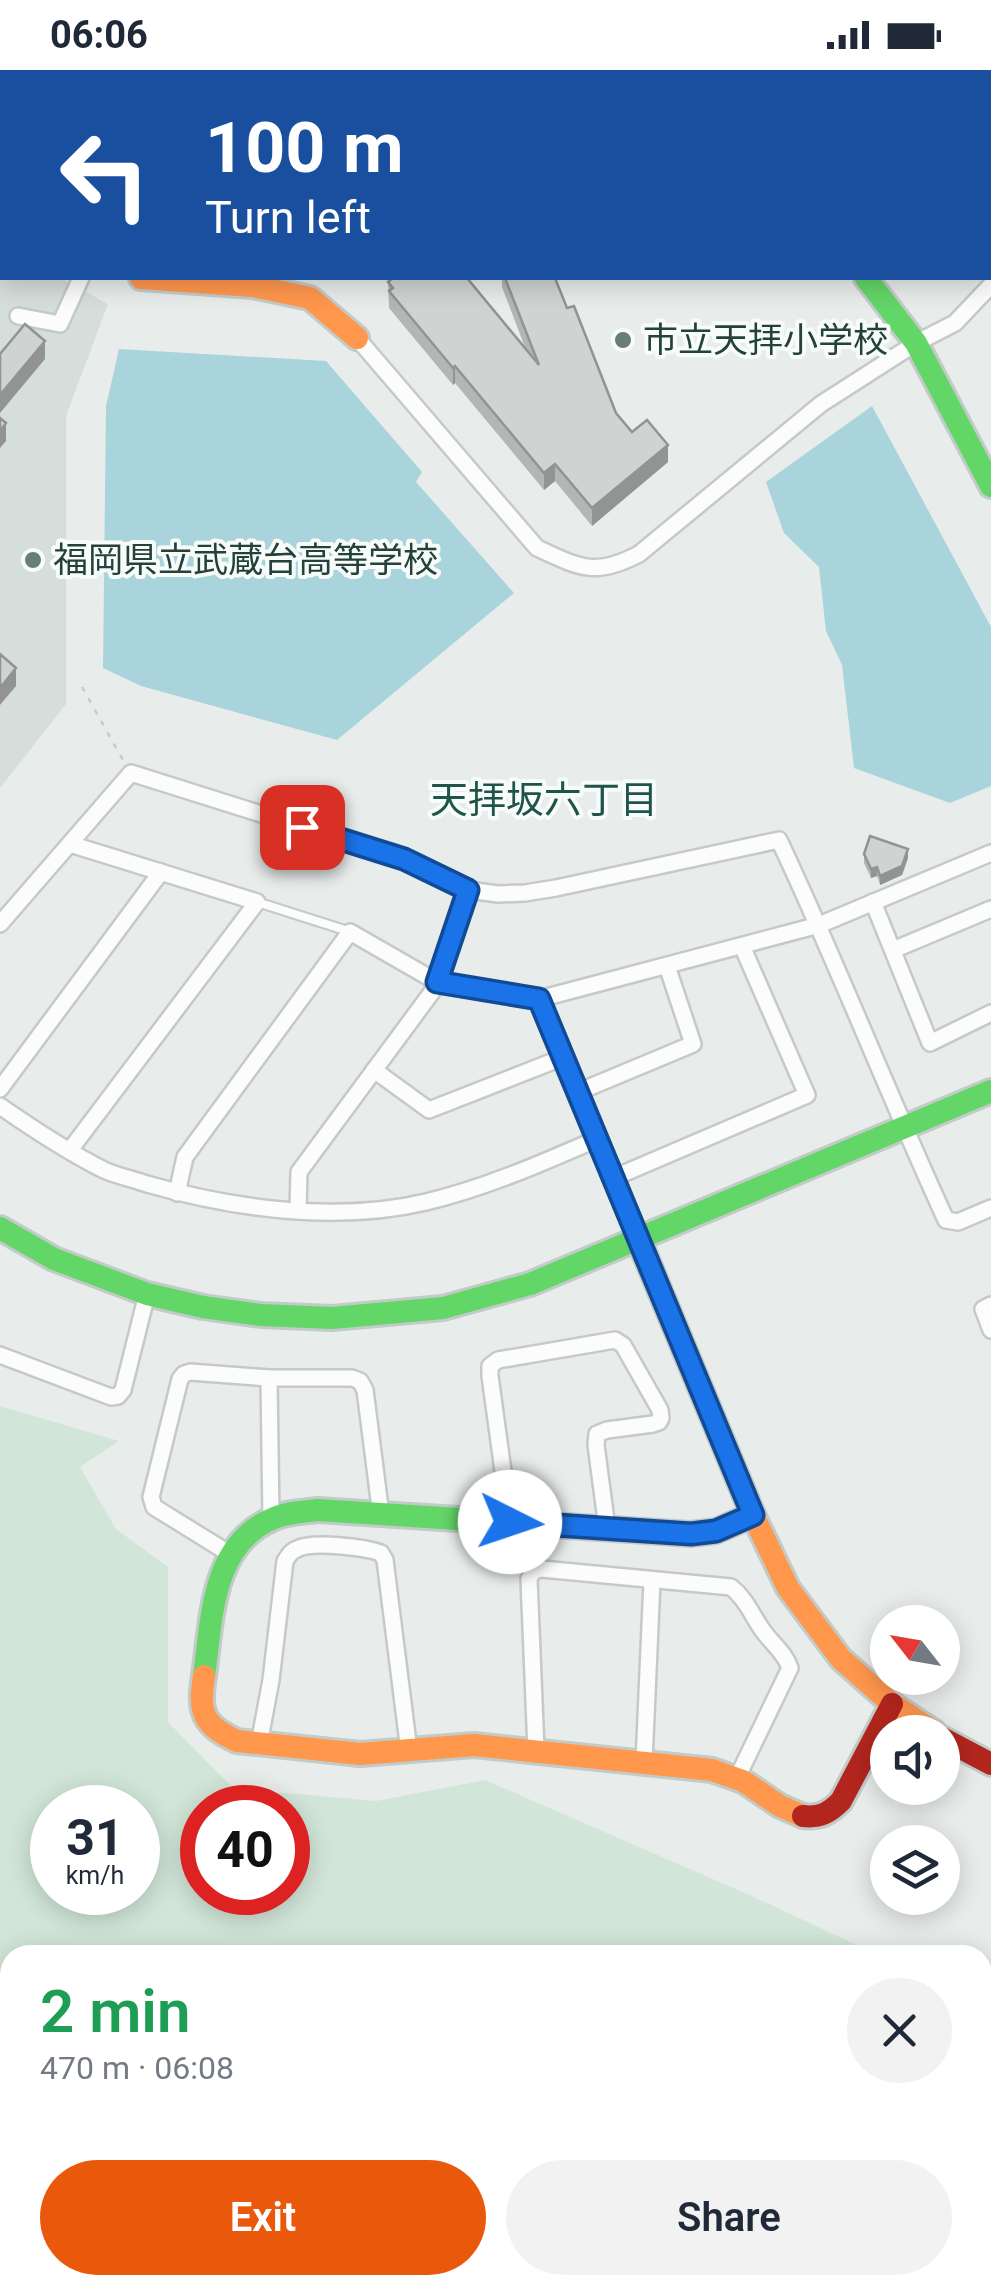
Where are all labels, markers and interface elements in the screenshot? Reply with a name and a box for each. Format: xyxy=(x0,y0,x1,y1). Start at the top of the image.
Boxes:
text: 06:06 xyxy=(50,13,148,57)
text: 100 m xyxy=(205,107,404,189)
icon: left xyxy=(40,110,170,240)
text: Turn left xyxy=(205,191,371,244)
place label: 市立天拝小学校 xyxy=(643,320,888,361)
marker: 市立天拝小学校 xyxy=(612,329,634,351)
place label: 福岡県立武蔵台高等学校 xyxy=(53,540,438,581)
marker: 福岡県立武蔵台高等学校 xyxy=(22,549,44,571)
district label: 天拝坂六丁目 xyxy=(430,778,658,822)
pin xyxy=(260,785,345,870)
icon: arrive xyxy=(275,800,330,855)
position arrow xyxy=(458,1470,562,1574)
north arrow xyxy=(870,1605,960,1695)
map controls xyxy=(870,1605,960,1915)
button: sound xyxy=(870,1715,960,1805)
speed limit sign: 40 xyxy=(180,1785,310,1915)
text: 31 xyxy=(66,1809,124,1867)
button: layers xyxy=(870,1825,960,1915)
text: km/h xyxy=(66,1861,124,1890)
text: 2 min xyxy=(40,1976,190,2047)
button: close xyxy=(847,1978,952,2083)
text: 470 m · 06:08 xyxy=(40,2049,234,2087)
button: Exit xyxy=(40,2160,486,2275)
button: Share xyxy=(506,2160,952,2275)

